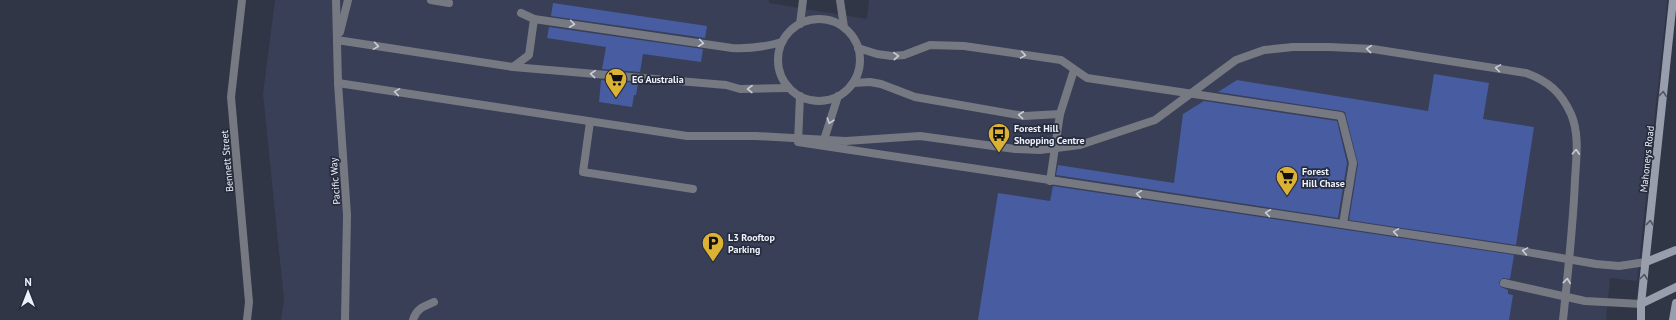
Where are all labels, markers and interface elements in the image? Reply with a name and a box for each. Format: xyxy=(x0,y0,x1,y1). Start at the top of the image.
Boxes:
one-way arrow xyxy=(569,19,575,28)
one-way arrow xyxy=(698,38,704,47)
one-way arrow xyxy=(373,41,379,50)
one-way arrow xyxy=(1366,45,1372,54)
one-way arrow xyxy=(1020,50,1026,59)
one-way arrow xyxy=(893,51,899,60)
one-way arrow xyxy=(1495,64,1501,73)
supermarket icon: EG Australia xyxy=(603,66,629,99)
one-way arrow xyxy=(590,69,597,78)
place label: EG Australia xyxy=(632,73,684,86)
one-way arrow xyxy=(747,85,753,93)
one-way arrow xyxy=(393,88,400,97)
one-way arrow xyxy=(1659,91,1668,97)
one-way arrow xyxy=(1018,111,1024,120)
one-way arrow xyxy=(826,117,835,124)
bus stop icon: Forest Hill Shopping Centre xyxy=(986,121,1012,154)
place label: Forest Hill Shopping Centre xyxy=(1014,122,1085,147)
street label: Mahoneys Road xyxy=(1637,125,1657,193)
street label: Bennett Street xyxy=(218,129,236,192)
one-way arrow xyxy=(1572,149,1581,155)
street label: Pacific Way xyxy=(327,157,343,205)
supermarket icon: Forest Hill Chase xyxy=(1274,164,1300,197)
place label: Forest Hill Chase xyxy=(1302,165,1345,190)
one-way arrow xyxy=(1136,190,1142,199)
one-way arrow xyxy=(1264,209,1271,218)
one-way arrow xyxy=(1645,220,1654,227)
one-way arrow xyxy=(1393,228,1399,237)
parking icon: L3 Rooftop Parking xyxy=(700,230,726,263)
place label: L3 Rooftop Parking xyxy=(728,231,775,256)
one-way arrow xyxy=(1522,247,1528,256)
north arrow xyxy=(8,272,48,312)
one-way arrow xyxy=(1640,274,1649,280)
text: N xyxy=(24,275,32,289)
one-way arrow xyxy=(1562,278,1571,284)

